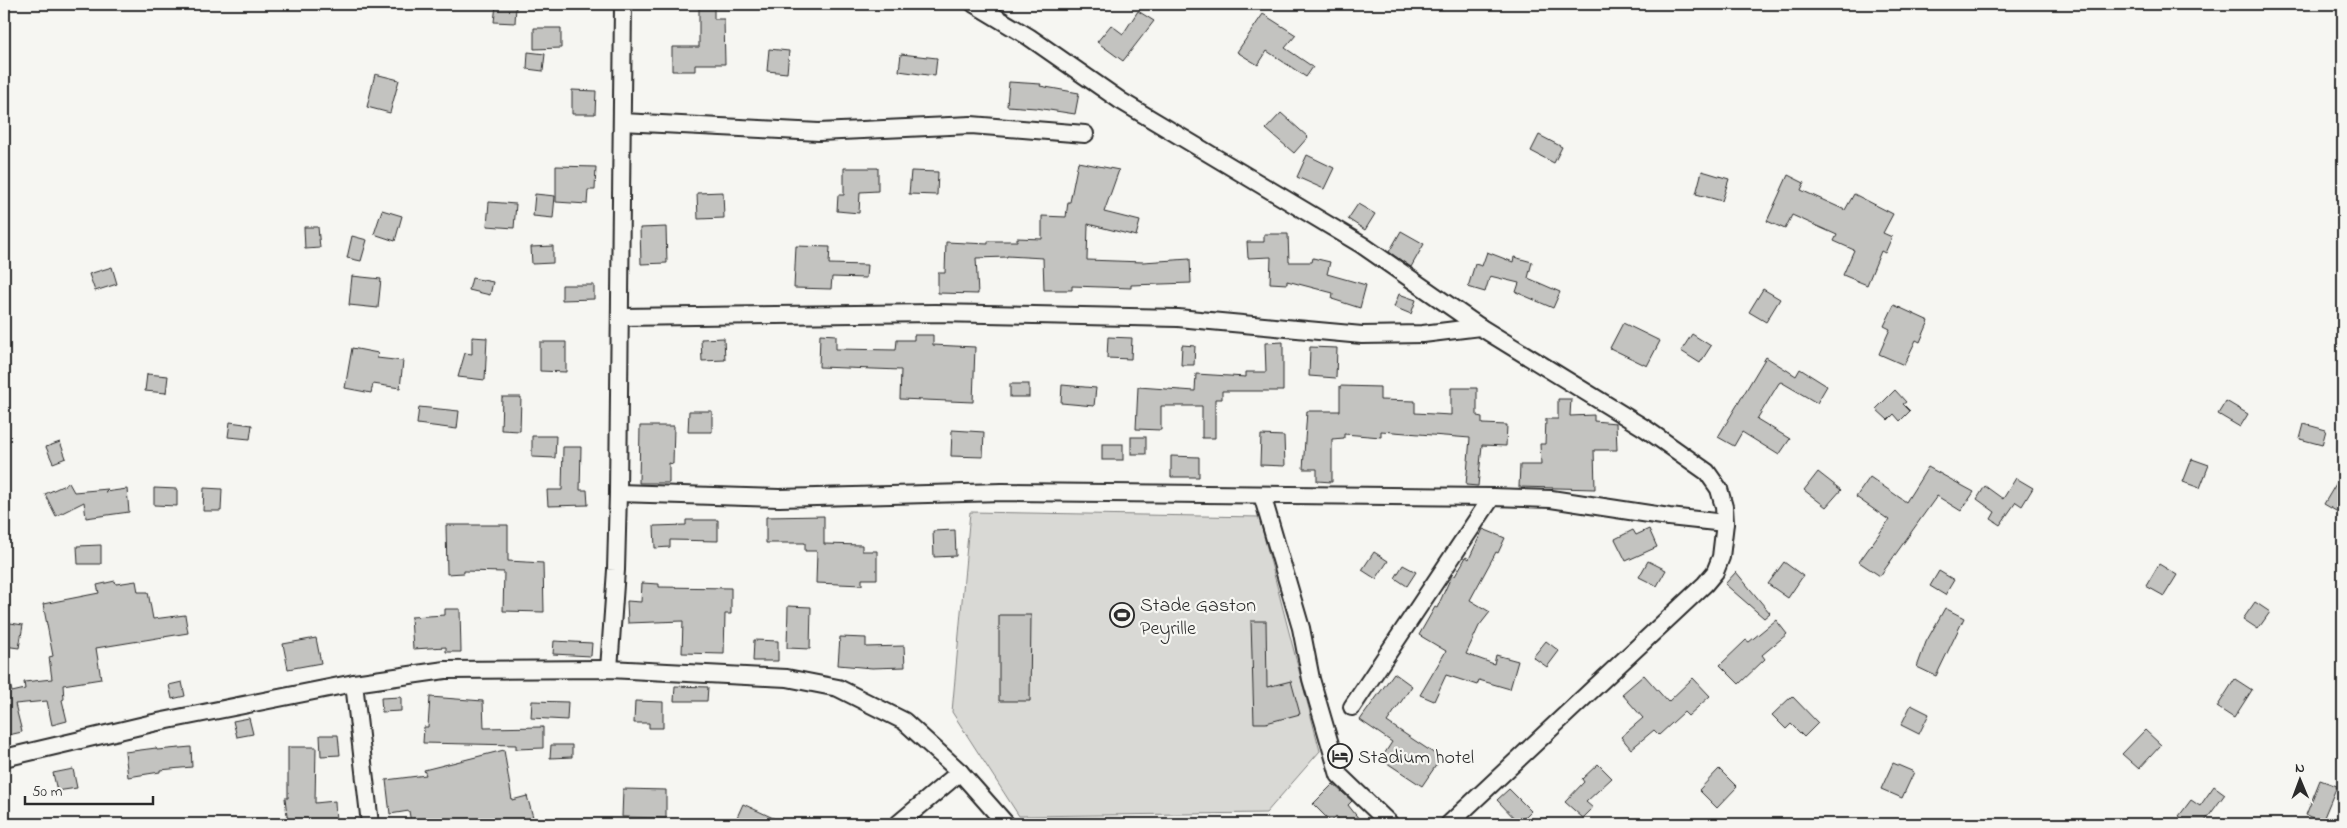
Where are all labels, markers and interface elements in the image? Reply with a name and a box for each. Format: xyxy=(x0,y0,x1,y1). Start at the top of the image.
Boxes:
place label: Stade Gaston Peyrille xyxy=(1140,592,1256,644)
sports icon: Stade Gaston Peyrille xyxy=(1109,602,1135,628)
hotel icon: Stadium hotel xyxy=(1327,743,1353,769)
place label: Stadium hotel xyxy=(1358,744,1474,773)
north arrow xyxy=(2274,756,2324,806)
text: N xyxy=(2295,758,2305,779)
scale bar xyxy=(25,773,152,805)
text: 50 m xyxy=(32,781,63,803)

